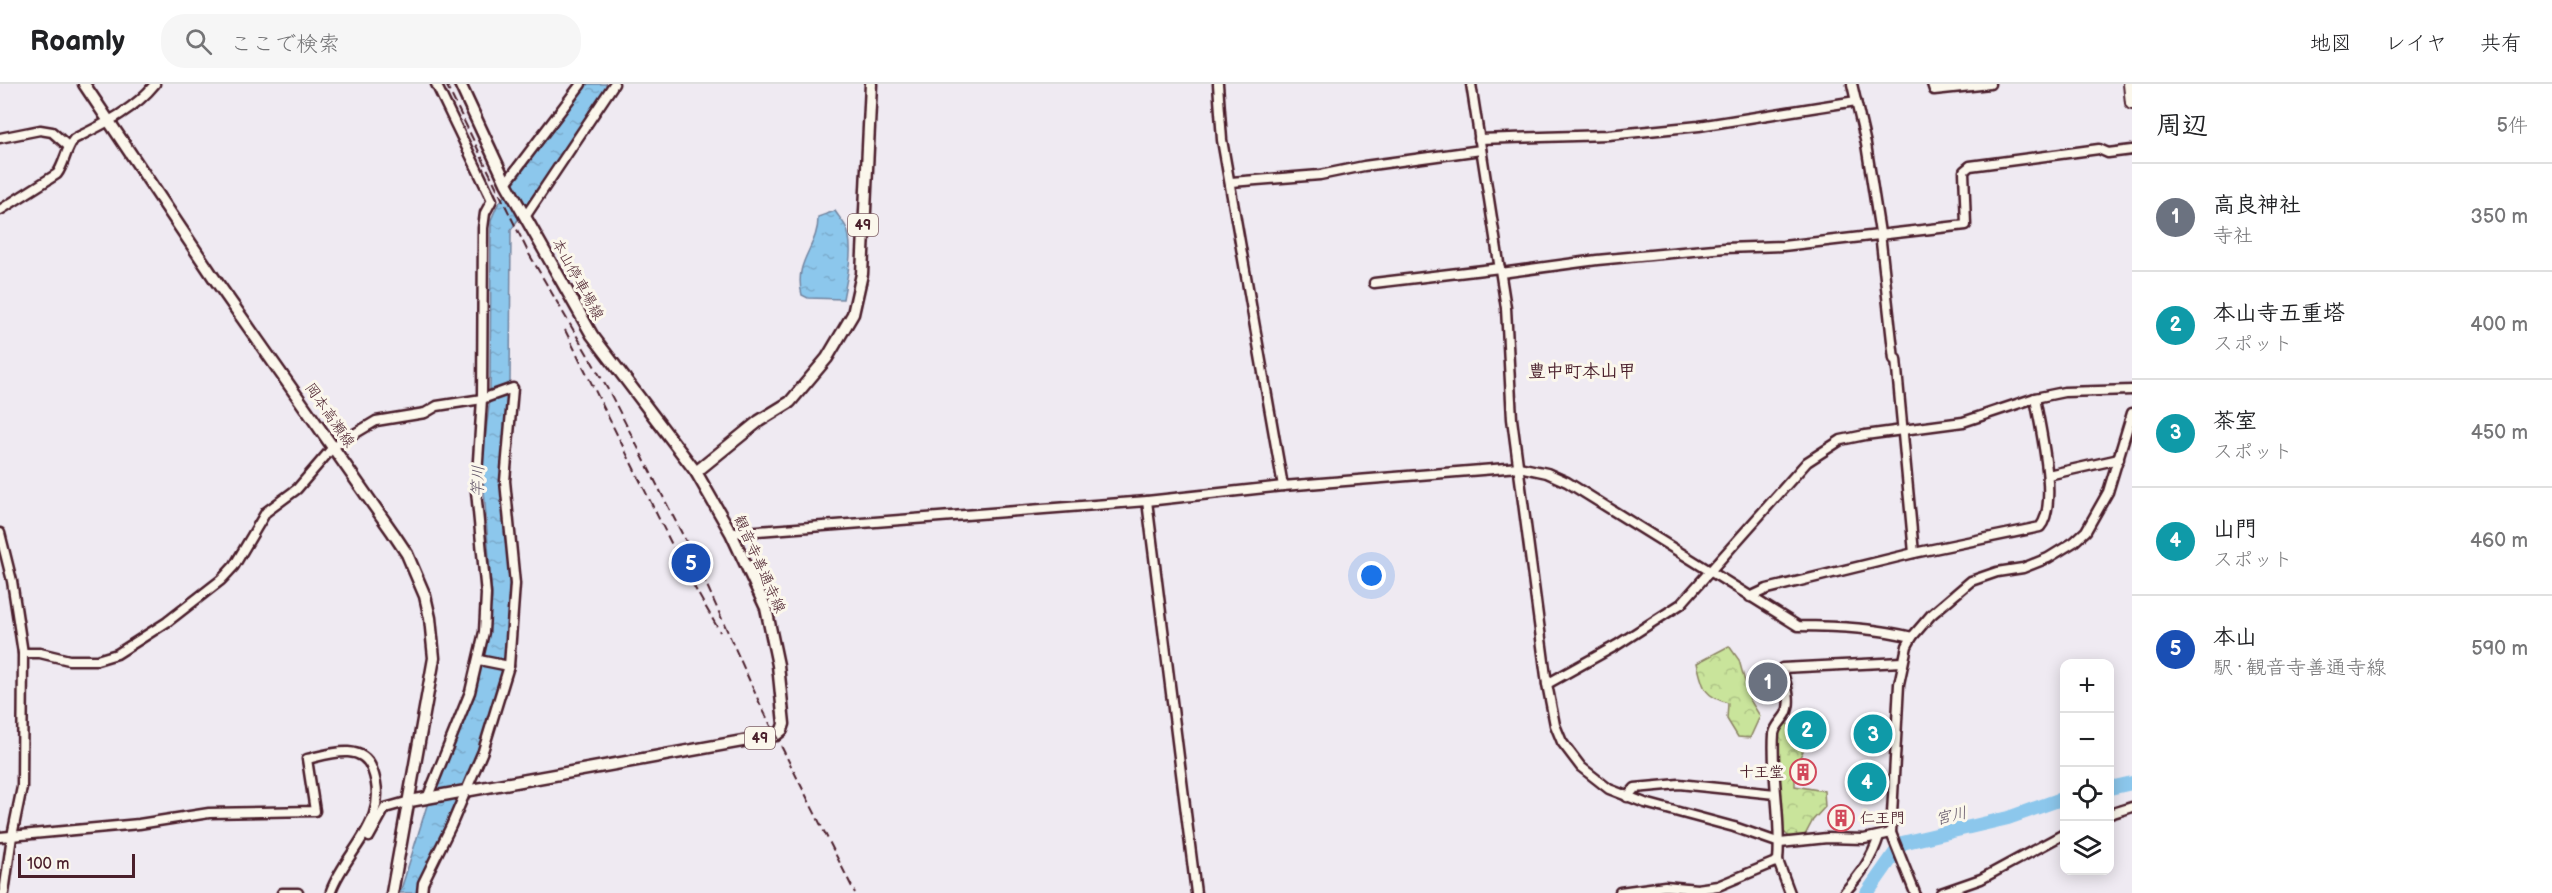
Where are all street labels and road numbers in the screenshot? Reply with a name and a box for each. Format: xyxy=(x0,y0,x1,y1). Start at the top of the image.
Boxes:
road number: 49 xyxy=(848,214,878,236)
street label: 本山停車場線 xyxy=(547,235,608,323)
street label: 岡本高瀬線 xyxy=(300,379,359,451)
street label: 観音寺善通寺線 xyxy=(730,512,790,616)
road number: 49 xyxy=(745,727,775,749)

